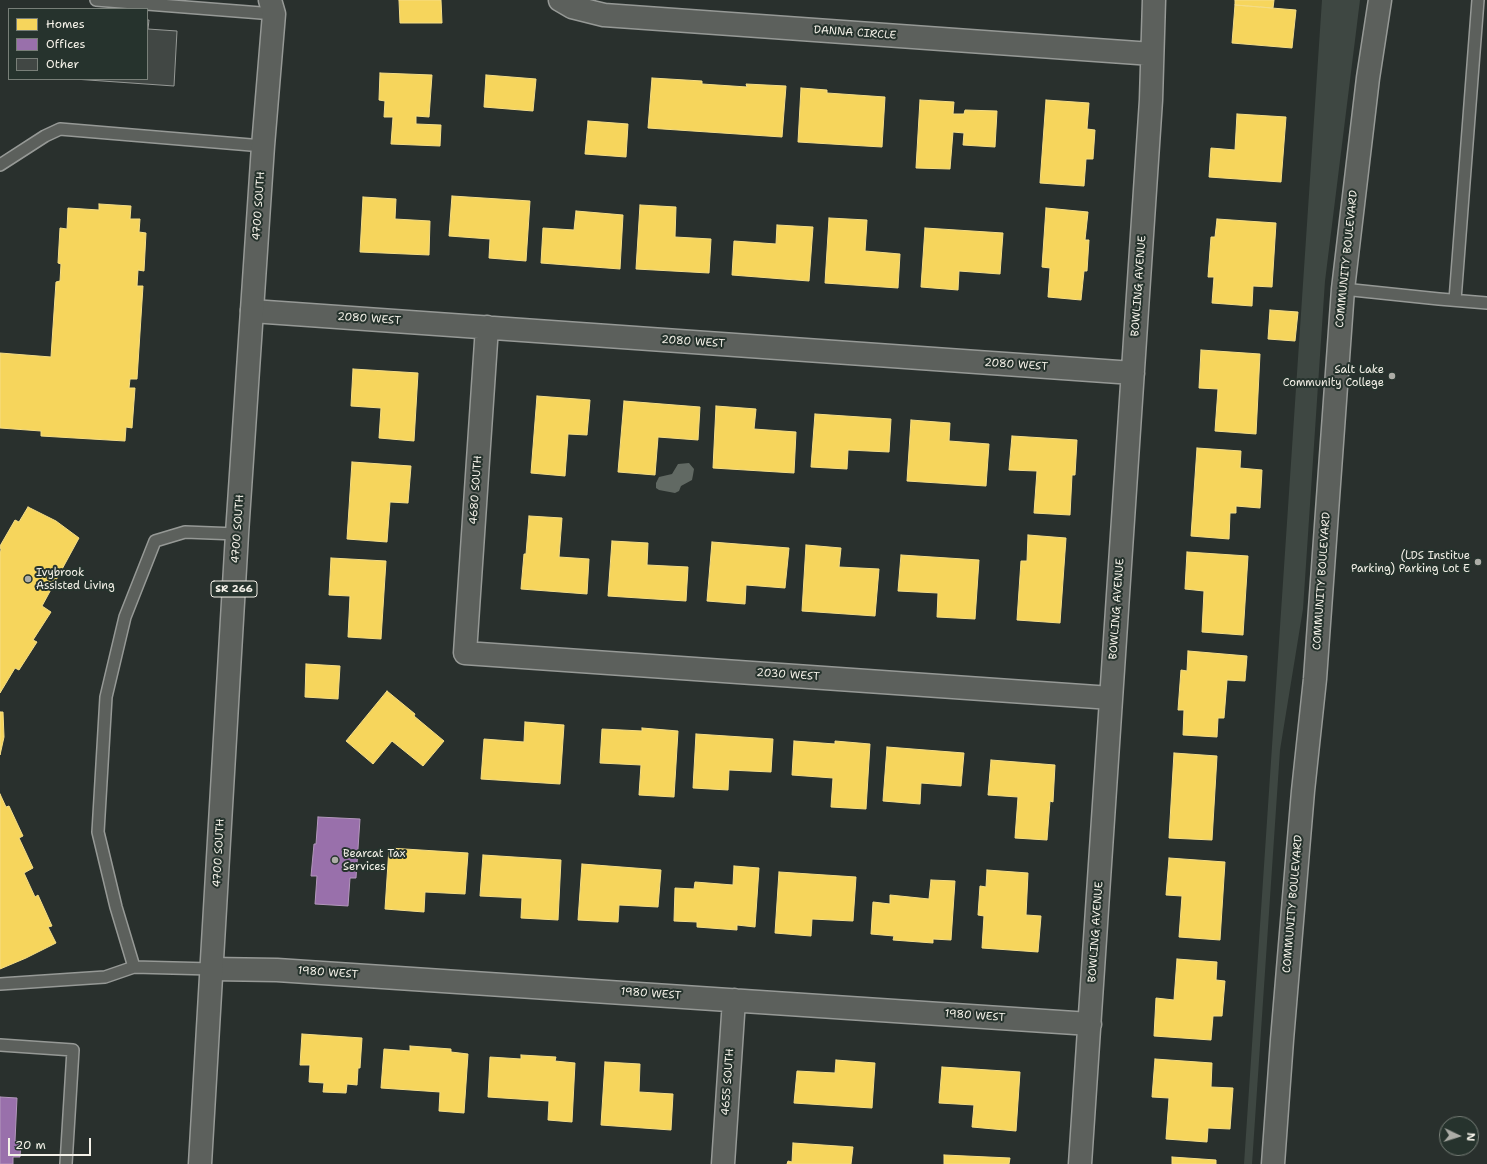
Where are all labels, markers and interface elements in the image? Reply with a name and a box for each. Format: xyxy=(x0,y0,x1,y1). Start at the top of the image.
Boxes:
legend xyxy=(8,8,148,80)
text: Homes xyxy=(46,16,85,32)
street label: DANNA CIRCLE xyxy=(813,24,897,42)
text: Offices xyxy=(46,36,86,52)
text: Other xyxy=(46,56,79,72)
street label: 4700 SOUTH xyxy=(250,171,268,241)
street label: COMMUNITY BOULEVARD xyxy=(1333,190,1361,328)
street label: BOWLING AVENUE xyxy=(1129,235,1149,337)
street label: 2080 WEST xyxy=(337,310,401,328)
street label: 2080 WEST xyxy=(661,333,725,351)
street label: 2080 WEST xyxy=(984,356,1048,374)
place label: Salt Lake Community College xyxy=(1283,363,1384,389)
marker: Salt Lake Community College xyxy=(1387,371,1397,381)
street label: 4680 SOUTH xyxy=(467,455,485,525)
street label: 4700 SOUTH xyxy=(229,494,247,564)
street label: COMMUNITY BOULEVARD xyxy=(1311,512,1333,650)
place label: (LDS Institue Parking) Parking Lot E xyxy=(1351,549,1470,575)
marker: (LDS Institue Parking) Parking Lot E xyxy=(1473,557,1483,567)
street label: BOWLING AVENUE xyxy=(1107,558,1127,660)
place label: Ivybrook Assisted Living xyxy=(36,566,115,592)
marker: Ivybrook Assisted Living xyxy=(23,574,33,584)
road number: SR 266 xyxy=(211,581,257,597)
street label: 2030 WEST xyxy=(756,666,820,684)
street label: 4700 SOUTH xyxy=(211,818,227,888)
street label: COMMUNITY BOULEVARD xyxy=(1280,835,1306,973)
place label: Bearcat Tax Services xyxy=(343,847,405,873)
marker: Bearcat Tax Services xyxy=(330,855,340,865)
street label: BOWLING AVENUE xyxy=(1086,881,1106,983)
street label: 1980 WEST xyxy=(297,964,359,982)
street label: 1980 WEST xyxy=(620,985,682,1003)
street label: 1980 WEST xyxy=(944,1007,1006,1025)
street label: 4655 SOUTH xyxy=(719,1048,737,1116)
north arrow xyxy=(1439,1116,1479,1156)
scale bar xyxy=(10,1130,93,1156)
text: N xyxy=(1463,1132,1478,1142)
text: 20 m xyxy=(15,1137,46,1153)

